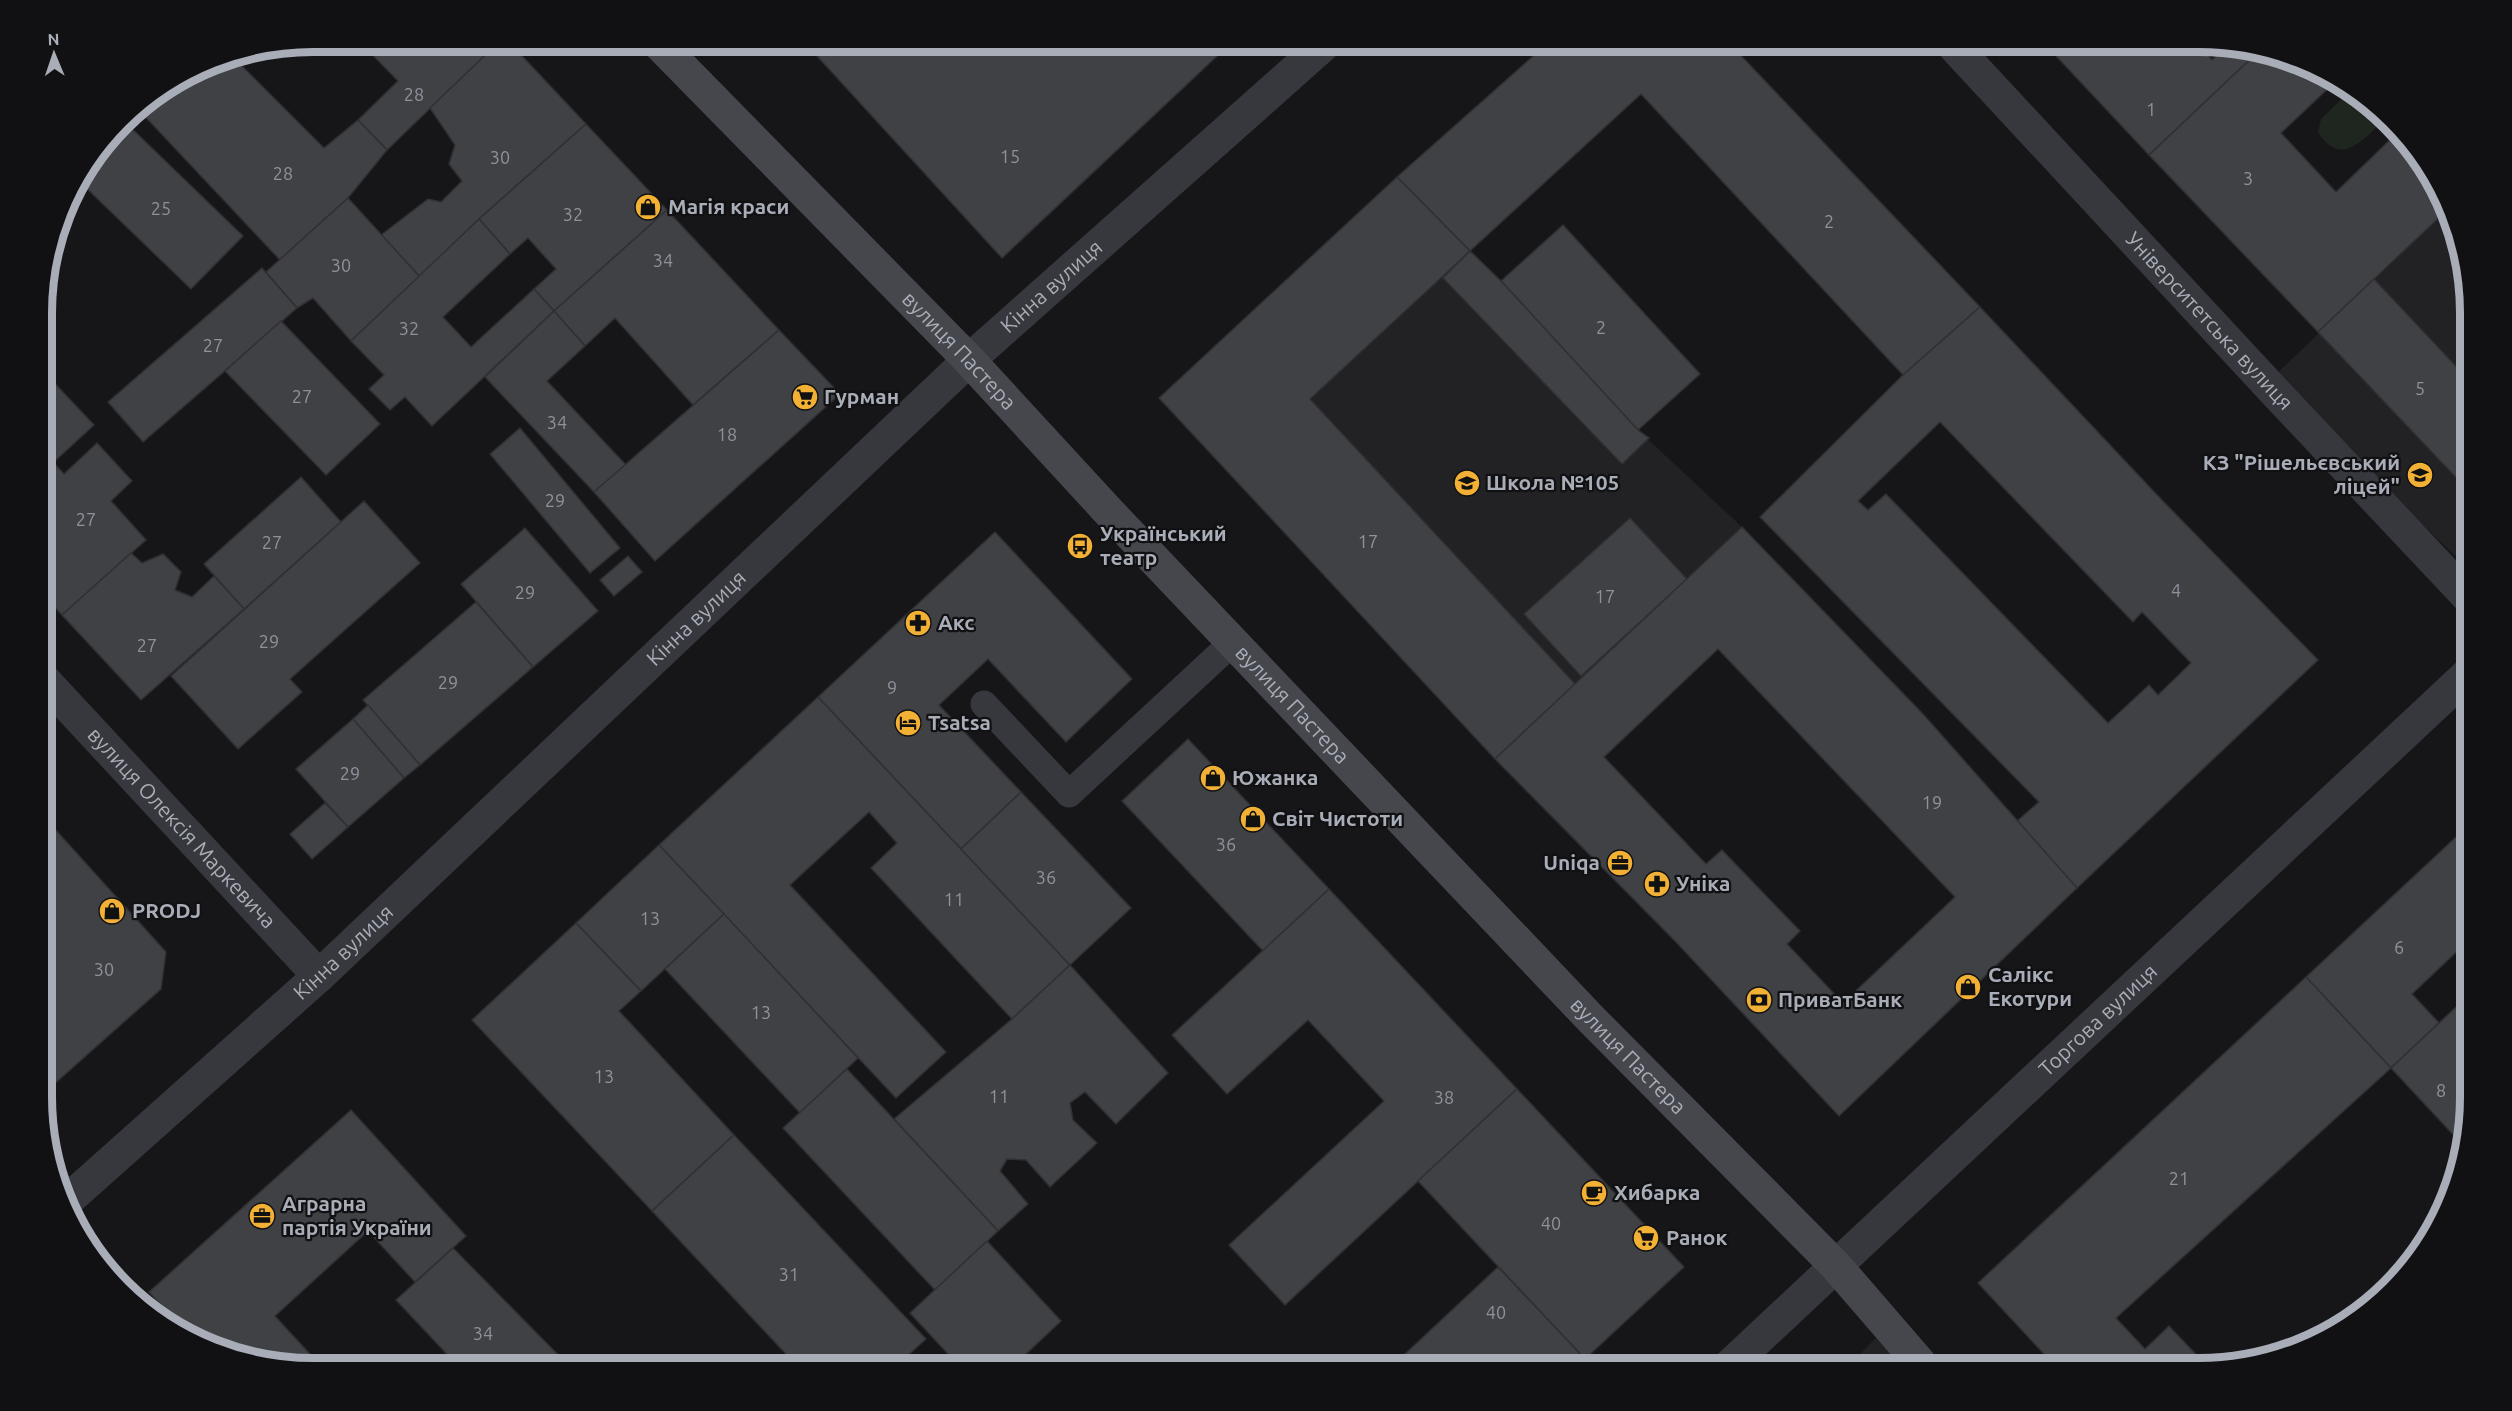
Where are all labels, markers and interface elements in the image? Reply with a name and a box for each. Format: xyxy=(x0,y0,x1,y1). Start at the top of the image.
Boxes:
north arrow xyxy=(24,24,84,84)
text: N xyxy=(47,30,60,48)
house number: 28 xyxy=(404,84,424,104)
house number: 1 xyxy=(2146,99,2156,119)
house number: 15 xyxy=(1000,146,1020,166)
house number: 30 xyxy=(490,147,510,167)
house number: 28 xyxy=(273,163,293,183)
house number: 3 xyxy=(2243,168,2253,188)
shop icon: Магія краси xyxy=(633,192,663,222)
place label: Магія краси xyxy=(668,194,789,218)
house number: 25 xyxy=(151,198,171,218)
house number: 32 xyxy=(563,204,583,224)
house number: 2 xyxy=(1824,211,1834,231)
street label: Університетська вулиця xyxy=(2122,227,2298,414)
street label: Кінна вулиця xyxy=(995,235,1107,337)
house number: 34 xyxy=(653,250,673,270)
house number: 30 xyxy=(331,255,351,275)
street label: вулиця Пастера xyxy=(898,286,1021,414)
house number: 2 xyxy=(1596,317,1606,337)
house number: 32 xyxy=(399,318,419,338)
house number: 27 xyxy=(203,335,223,355)
house number: 5 xyxy=(2415,378,2425,398)
supermarket icon: Гурман xyxy=(790,382,820,412)
place label: Гурман xyxy=(824,384,899,408)
house number: 27 xyxy=(292,386,312,406)
house number: 34 xyxy=(547,412,567,432)
house number: 18 xyxy=(717,424,737,444)
place label: КЗ "Рішельєвський ліцей" xyxy=(2203,450,2400,498)
school or university icon: КЗ "Рішельєвський ліцей" xyxy=(2405,460,2435,490)
school or university icon: Школа №105 xyxy=(1452,468,1482,498)
place label: Школа №105 xyxy=(1486,470,1619,494)
house number: 29 xyxy=(545,490,565,510)
house number: 27 xyxy=(76,509,96,529)
place label: Український театр xyxy=(1100,521,1227,569)
bus stop icon: Український театр xyxy=(1065,531,1095,561)
house number: 17 xyxy=(1358,531,1378,551)
house number: 27 xyxy=(262,532,282,552)
street label: Кінна вулиця xyxy=(641,565,750,670)
house number: 4 xyxy=(2171,580,2181,600)
house number: 29 xyxy=(515,582,535,602)
house number: 17 xyxy=(1595,586,1615,606)
pharmacy icon: Акс xyxy=(903,608,933,638)
place label: Акс xyxy=(938,610,975,634)
house number: 29 xyxy=(259,631,279,651)
house number: 27 xyxy=(137,635,157,655)
street label: вулиця Пастера xyxy=(1231,640,1355,768)
house number: 29 xyxy=(438,672,458,692)
house number: 9 xyxy=(887,677,897,697)
hotel icon: Tsatsa xyxy=(893,708,923,738)
place label: Tsatsa xyxy=(928,710,991,734)
street label: вулиця Олексія Маркевича xyxy=(83,722,281,933)
house number: 29 xyxy=(340,763,360,783)
shop icon: Южанка xyxy=(1198,763,1228,793)
place label: Южанка xyxy=(1232,765,1318,789)
house number: 19 xyxy=(1922,792,1942,812)
shop icon: Світ Чистоти xyxy=(1238,804,1268,834)
place label: Світ Чистоти xyxy=(1272,806,1403,830)
house number: 36 xyxy=(1216,834,1236,854)
office icon: Uniqa xyxy=(1605,848,1635,878)
place label: Uniqa xyxy=(1543,850,1600,874)
house number: 36 xyxy=(1036,867,1056,887)
pharmacy icon: Уніка xyxy=(1642,869,1672,899)
place label: Уніка xyxy=(1676,871,1730,895)
house number: 11 xyxy=(944,889,964,909)
shop icon: PRODJ xyxy=(97,896,127,926)
place label: PRODJ xyxy=(132,898,201,922)
street label: Кінна вулиця xyxy=(288,899,398,1004)
house number: 13 xyxy=(640,908,660,928)
house number: 6 xyxy=(2394,937,2404,957)
house number: 30 xyxy=(94,959,114,979)
street label: Торгова вулиця xyxy=(2034,959,2161,1081)
place label: Салікс Екотури xyxy=(1988,962,2072,1010)
shop icon: Салікс Екотури xyxy=(1953,972,1983,1002)
bank icon: ПриватБанк xyxy=(1744,985,1774,1015)
place label: ПриватБанк xyxy=(1778,987,1902,1011)
street label: вулиця Пастера xyxy=(1566,992,1691,1118)
house number: 13 xyxy=(751,1002,771,1022)
house number: 13 xyxy=(594,1066,614,1086)
house number: 8 xyxy=(2436,1080,2446,1100)
house number: 11 xyxy=(989,1086,1009,1106)
house number: 38 xyxy=(1434,1087,1454,1107)
house number: 21 xyxy=(2169,1168,2189,1188)
cafe icon: Хибарка xyxy=(1579,1178,1609,1208)
place label: Хибарка xyxy=(1614,1180,1700,1204)
place label: Аграрна партія України xyxy=(282,1191,432,1239)
office icon: Аграрна партія України xyxy=(247,1201,277,1231)
house number: 40 xyxy=(1541,1213,1561,1233)
supermarket icon: Ранок xyxy=(1631,1223,1661,1253)
place label: Ранок xyxy=(1666,1225,1727,1249)
house number: 31 xyxy=(779,1264,799,1284)
house number: 40 xyxy=(1486,1302,1506,1322)
house number: 34 xyxy=(473,1323,493,1343)

